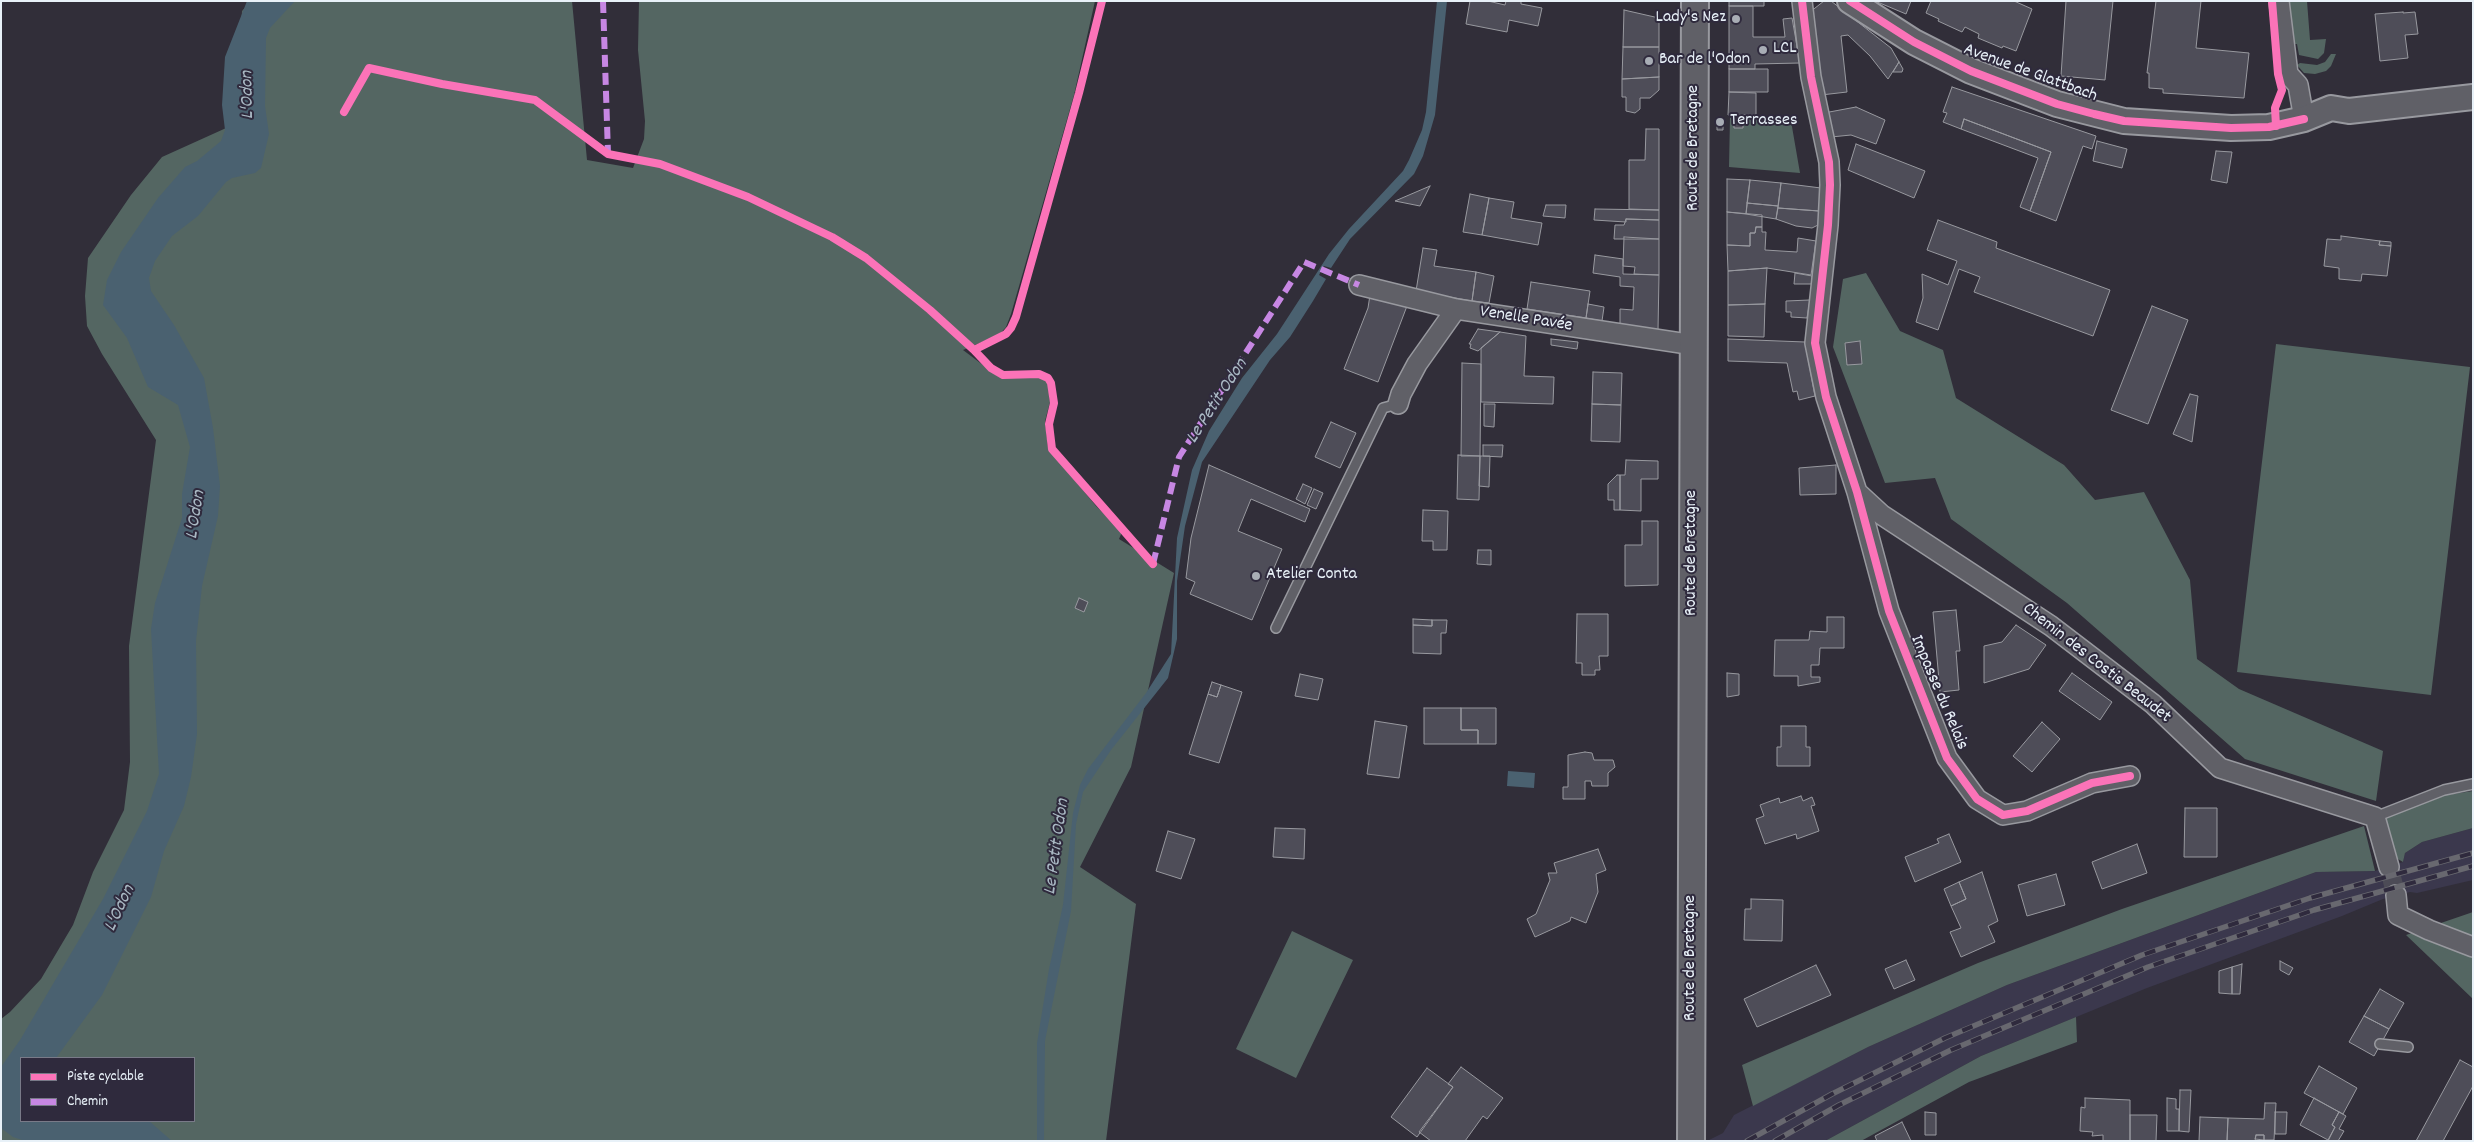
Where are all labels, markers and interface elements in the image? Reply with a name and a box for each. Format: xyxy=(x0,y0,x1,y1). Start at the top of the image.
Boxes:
place label: Lady's Nez xyxy=(1656,8,1726,30)
marker: Lady's Nez xyxy=(1730,13,1742,25)
place label: LCL xyxy=(1773,39,1797,61)
street label: Avenue de Glattbach xyxy=(1960,40,2100,108)
marker: LCL xyxy=(1757,44,1769,56)
place label: Bar de l'Odon xyxy=(1659,50,1750,72)
marker: Bar de l'Odon xyxy=(1643,55,1655,67)
water label: L'Odon xyxy=(237,71,261,119)
street label: Route de Bretagne xyxy=(1684,85,1706,211)
place label: Terrasses xyxy=(1730,111,1798,133)
marker: Terrasses xyxy=(1714,116,1726,128)
street label: Venelle Pavée xyxy=(1478,302,1574,338)
water label: Le Petit Odon xyxy=(1182,355,1254,449)
water label: L'Odon xyxy=(182,489,212,541)
street label: Route de Bretagne xyxy=(1682,490,1704,616)
place label: Atelier Conta xyxy=(1266,565,1357,587)
marker: Atelier Conta xyxy=(1250,570,1262,582)
street label: Chemin des Costis Beaudet xyxy=(2017,599,2175,729)
street label: Impasse du Relais xyxy=(1904,632,1972,754)
water label: Le Petit Odon xyxy=(1040,798,1076,896)
water label: L'Odon xyxy=(100,882,142,936)
street label: Route de Bretagne xyxy=(1681,895,1703,1021)
legend xyxy=(20,1057,195,1122)
text: Piste cyclable xyxy=(67,1066,144,1088)
text: Chemin xyxy=(67,1091,108,1113)

